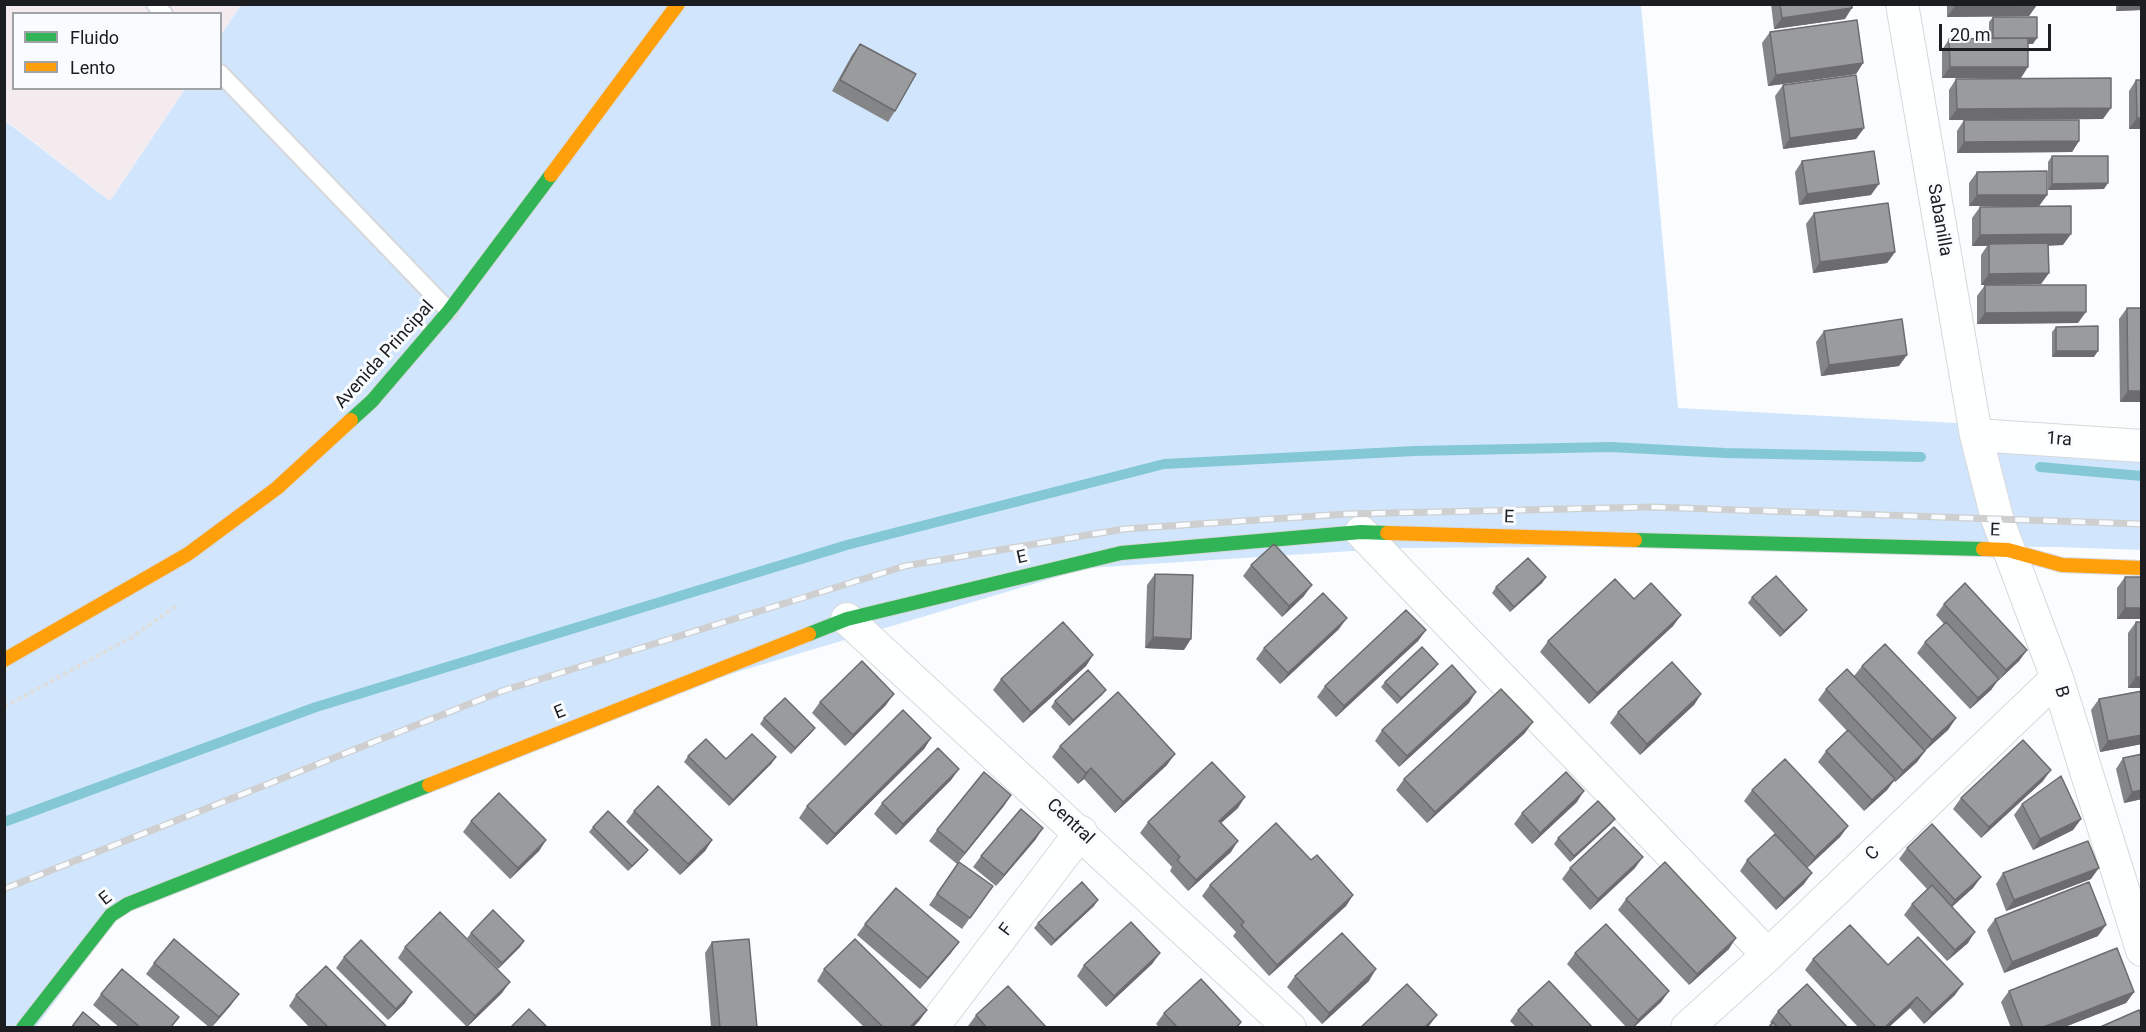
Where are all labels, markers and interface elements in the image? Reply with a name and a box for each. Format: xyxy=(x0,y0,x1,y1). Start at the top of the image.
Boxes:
legend xyxy=(12,12,222,90)
scale bar xyxy=(1942,12,2054,50)
text: 20 m xyxy=(1950,24,1990,45)
text: Fluido xyxy=(70,27,119,48)
text: Lento xyxy=(70,57,115,78)
street label: Sabanilla xyxy=(1922,182,1956,258)
street label: Avenida Principal xyxy=(331,296,439,414)
street label: 1ra xyxy=(2045,428,2073,452)
street label: E xyxy=(1504,507,1514,529)
street label: E xyxy=(1990,520,2000,542)
street label: E xyxy=(1015,546,1029,570)
street label: B xyxy=(2049,683,2073,701)
street label: E xyxy=(551,701,569,725)
street label: Central xyxy=(1042,795,1098,849)
street label: C xyxy=(1861,842,1885,866)
street label: E xyxy=(95,887,117,911)
street label: F xyxy=(995,920,1019,940)

